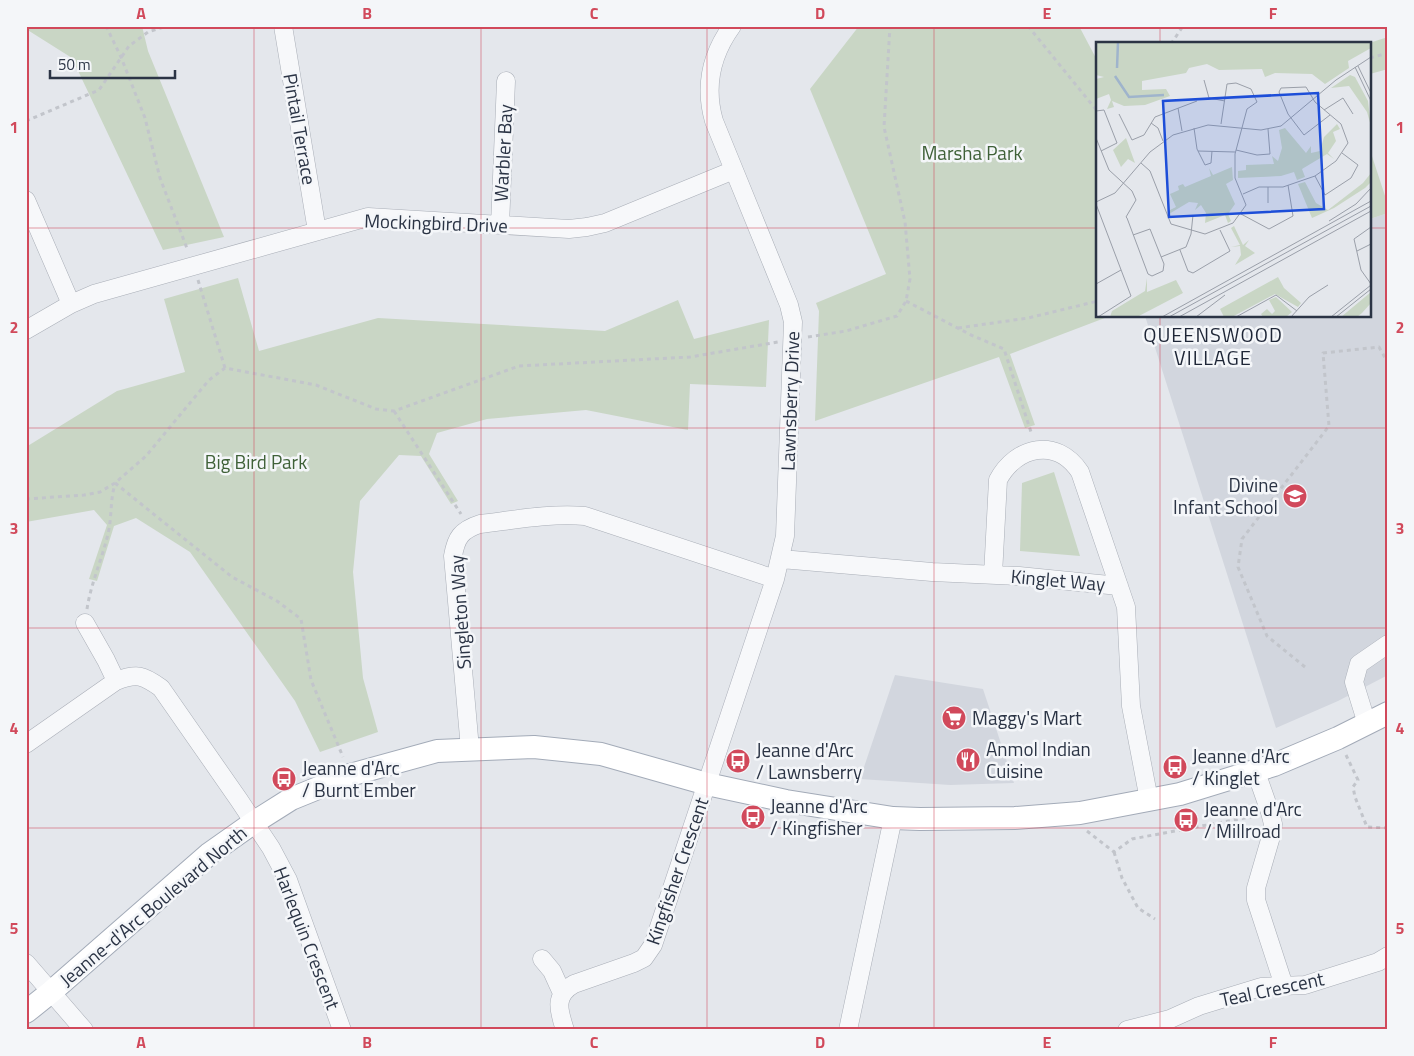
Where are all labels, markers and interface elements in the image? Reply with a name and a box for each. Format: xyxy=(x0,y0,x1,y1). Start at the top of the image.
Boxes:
text: A xyxy=(136,1,146,25)
text: B xyxy=(362,1,372,25)
text: C xyxy=(590,1,599,25)
text: D xyxy=(815,1,825,25)
text: E xyxy=(1043,1,1052,25)
text: F xyxy=(1269,1,1278,25)
inset map xyxy=(1096,42,1372,318)
scale bar xyxy=(50,48,175,80)
text: 50 m xyxy=(58,53,91,76)
street label: Pintail Terrace xyxy=(276,71,325,187)
street label: Warbler Bay xyxy=(485,103,520,203)
text: 1 xyxy=(10,115,18,139)
text: 1 xyxy=(1396,115,1404,139)
park label: Marsha Park xyxy=(921,138,1023,167)
street label: Mockingbird Drive xyxy=(364,206,508,239)
text: 2 xyxy=(10,315,18,339)
text: 2 xyxy=(1396,315,1404,339)
district label: QUEENSWOOD VILLAGE xyxy=(1143,319,1283,373)
street label: Lawnsberry Drive xyxy=(773,331,806,471)
park label: Big Bird Park xyxy=(205,447,307,476)
place label: Divine Infant School xyxy=(1173,470,1278,521)
school or university icon: Divine Infant School xyxy=(1282,483,1308,509)
text: 3 xyxy=(10,516,18,540)
text: 3 xyxy=(1396,516,1404,540)
street label: Singleton Way xyxy=(441,554,478,670)
street label: Kinglet Way xyxy=(1010,561,1107,598)
place label: Maggy's Mart xyxy=(972,703,1082,732)
supermarket icon: Maggy's Mart xyxy=(941,705,967,731)
text: 4 xyxy=(10,716,19,740)
text: 4 xyxy=(1396,716,1405,740)
place label: Anmol Indian Cuisine xyxy=(986,734,1091,785)
place label: Jeanne d'Arc / Lawnsberry xyxy=(756,735,862,786)
place label: Jeanne d'Arc / Kinglet xyxy=(1192,741,1290,792)
restaurant icon: Anmol Indian Cuisine xyxy=(955,747,981,773)
bus stop icon: Jeanne d'Arc / Lawnsberry xyxy=(725,748,751,774)
place label: Jeanne d'Arc / Burnt Ember xyxy=(302,753,416,804)
bus stop icon: Jeanne d'Arc / Kinglet xyxy=(1162,754,1188,780)
bus stop icon: Jeanne d'Arc / Burnt Ember xyxy=(271,766,297,792)
place label: Jeanne d'Arc / Kingfisher xyxy=(770,791,868,842)
street label: Kingfisher Crescent xyxy=(638,793,715,949)
place label: Jeanne d'Arc / Millroad xyxy=(1204,794,1302,845)
bus stop icon: Jeanne d'Arc / Kingfisher xyxy=(740,804,766,830)
bus stop icon: Jeanne d'Arc / Millroad xyxy=(1173,807,1199,833)
street label: Jeanne-d'Arc Boulevard North xyxy=(53,818,253,993)
street label: Harlequin Crescent xyxy=(267,862,348,1014)
text: 5 xyxy=(10,916,19,940)
text: 5 xyxy=(1396,916,1405,940)
street label: Teal Crescent xyxy=(1217,963,1327,1014)
text: A xyxy=(136,1030,146,1054)
text: B xyxy=(362,1030,372,1054)
text: C xyxy=(590,1030,599,1054)
text: D xyxy=(815,1030,825,1054)
text: E xyxy=(1043,1030,1052,1054)
text: F xyxy=(1269,1030,1278,1054)

